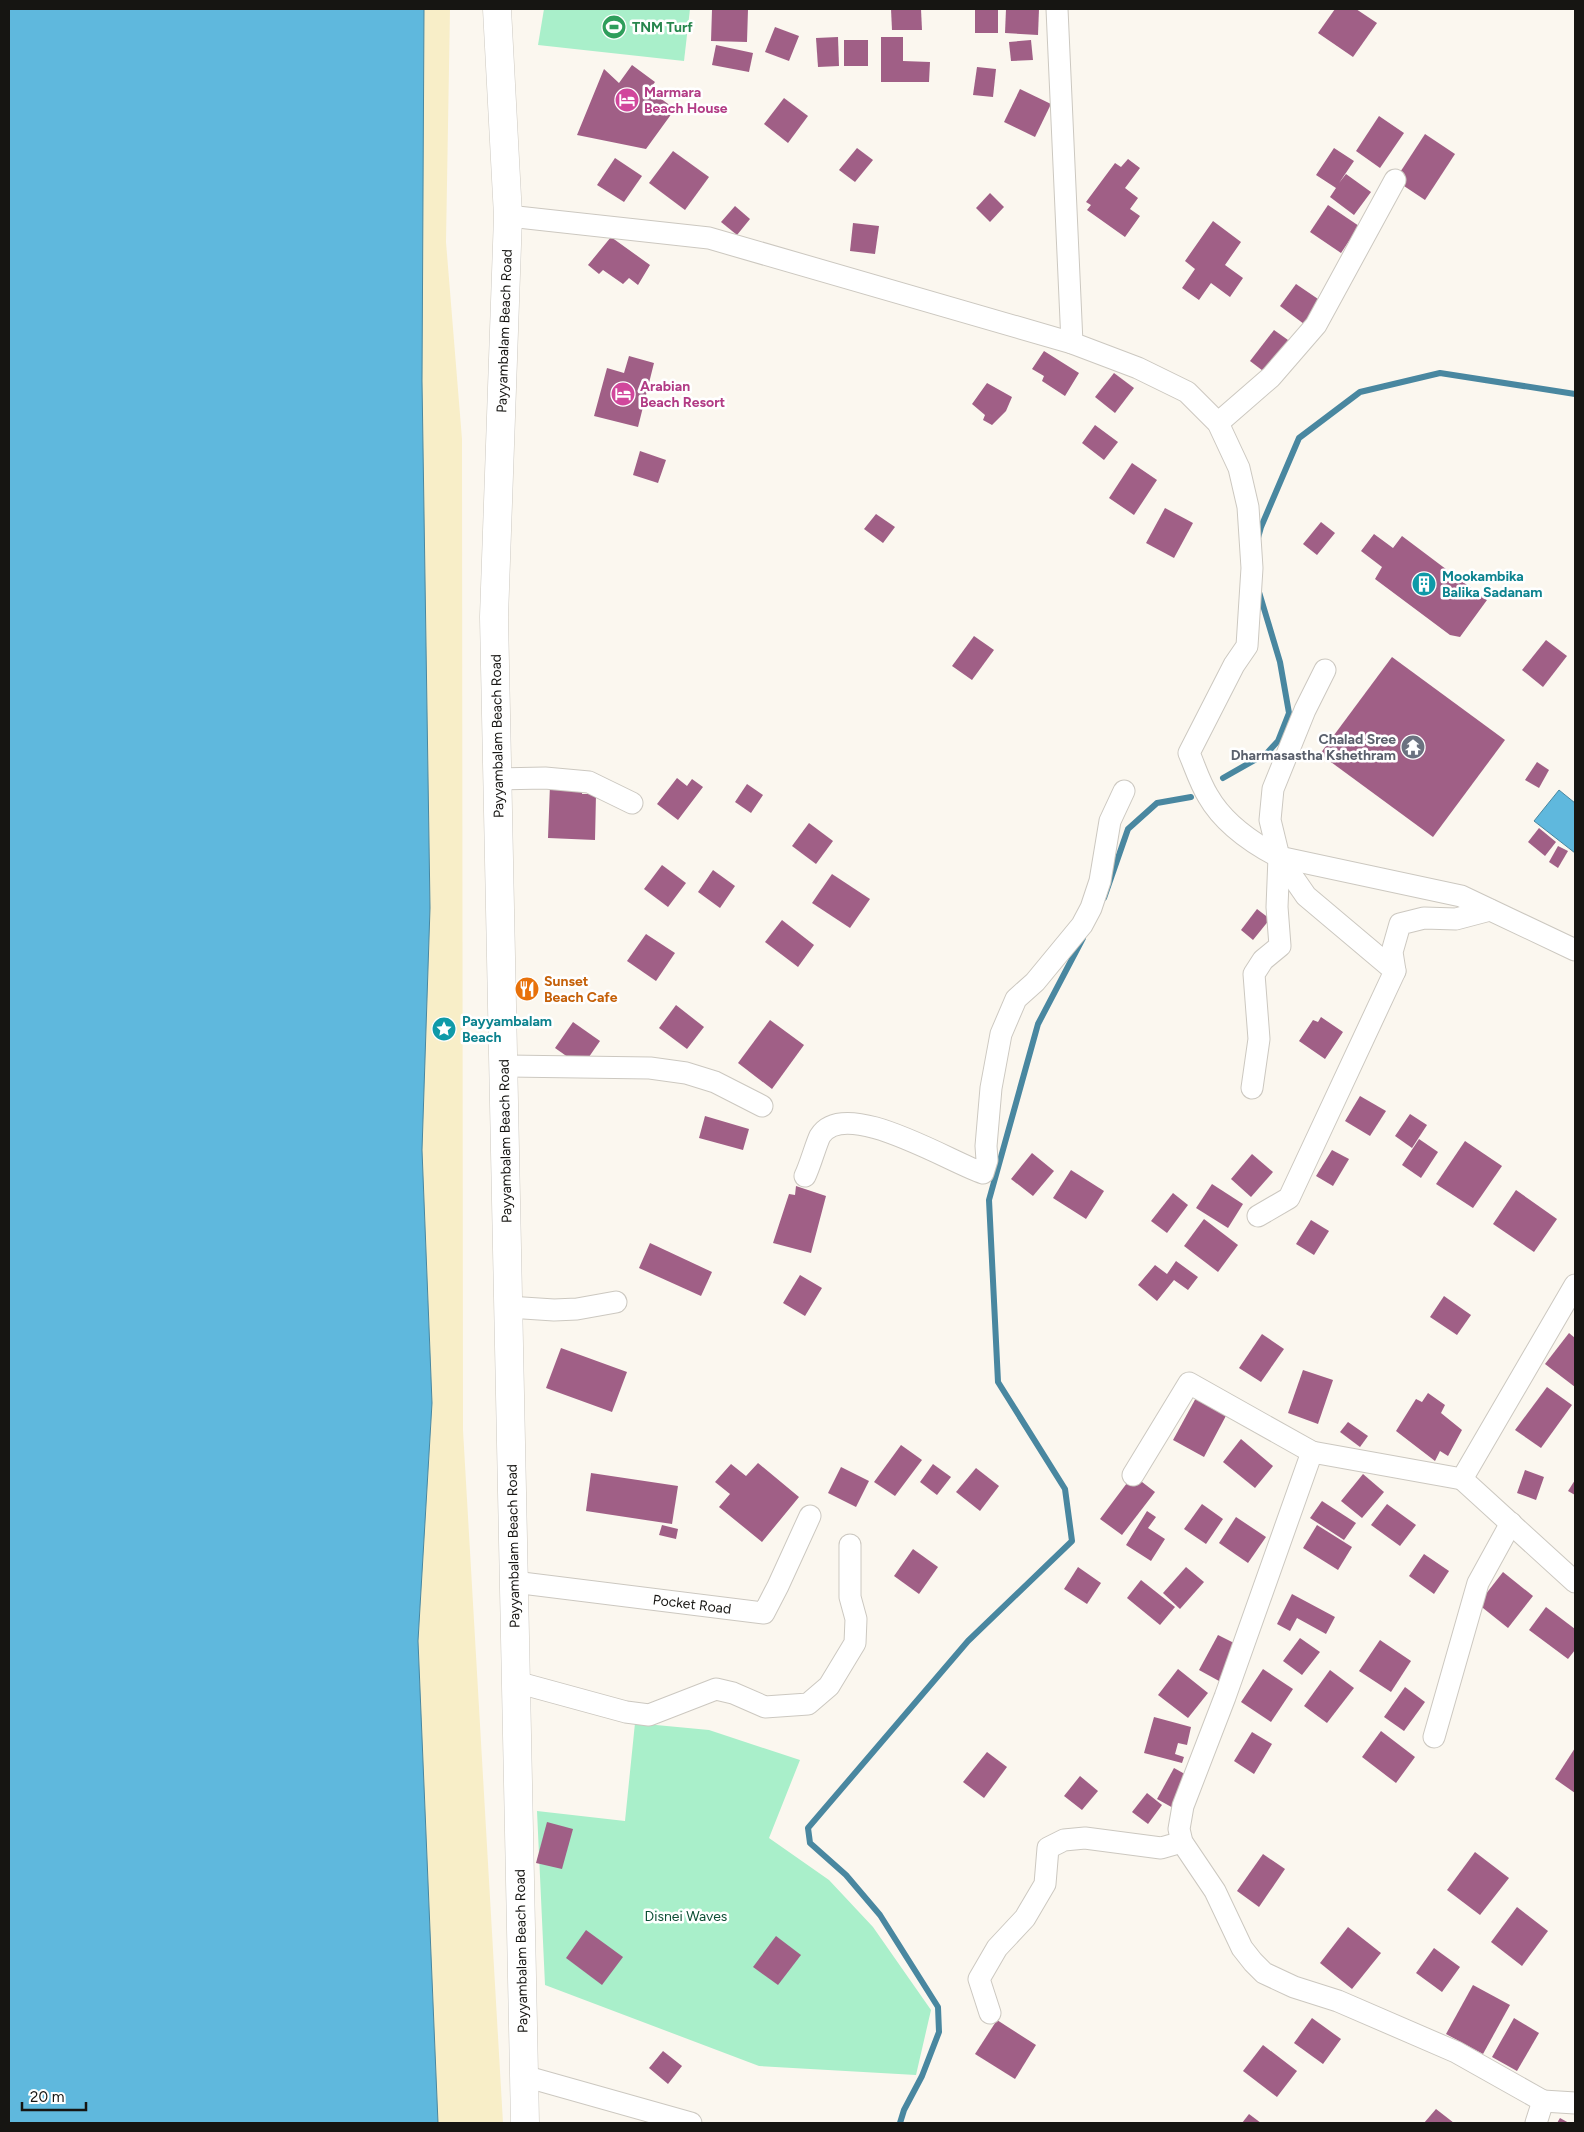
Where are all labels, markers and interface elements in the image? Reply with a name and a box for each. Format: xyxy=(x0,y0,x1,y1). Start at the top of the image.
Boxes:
sports icon: TNM Turf xyxy=(601,14,627,40)
place label: TNM Turf xyxy=(632,19,693,36)
place label: Marmara Beach House xyxy=(644,84,728,117)
hotel icon: Marmara Beach House xyxy=(614,87,640,113)
street label: Payyambalam Beach Road xyxy=(493,249,516,413)
place label: Arabian Beach Resort xyxy=(640,378,725,411)
hotel icon: Arabian Beach Resort xyxy=(610,381,636,407)
place label: Mookambika Balika Sadanam xyxy=(1442,568,1542,601)
building icon: Mookambika Balika Sadanam xyxy=(1411,571,1437,597)
street label: Payyambalam Beach Road xyxy=(488,654,507,818)
place label: Chalad Sree Dharmasastha Kshethram xyxy=(1231,731,1396,764)
temple icon: Chalad Sree Dharmasastha Kshethram xyxy=(1400,734,1426,760)
place label: Sunset Beach Cafe xyxy=(544,973,618,1006)
restaurant icon: Sunset Beach Cafe xyxy=(514,976,540,1002)
place label: Payyambalam Beach xyxy=(462,1013,552,1046)
place icon: Payyambalam Beach xyxy=(431,1016,457,1042)
street label: Payyambalam Beach Road xyxy=(496,1059,515,1223)
street label: Payyambalam Beach Road xyxy=(504,1464,523,1628)
street label: Pocket Road xyxy=(652,1591,732,1618)
street label: Payyambalam Beach Road xyxy=(512,1869,531,2033)
park label: Disnei Waves xyxy=(645,1908,727,1925)
scale bar xyxy=(22,2080,86,2112)
text: 20 m xyxy=(30,2088,64,2106)

